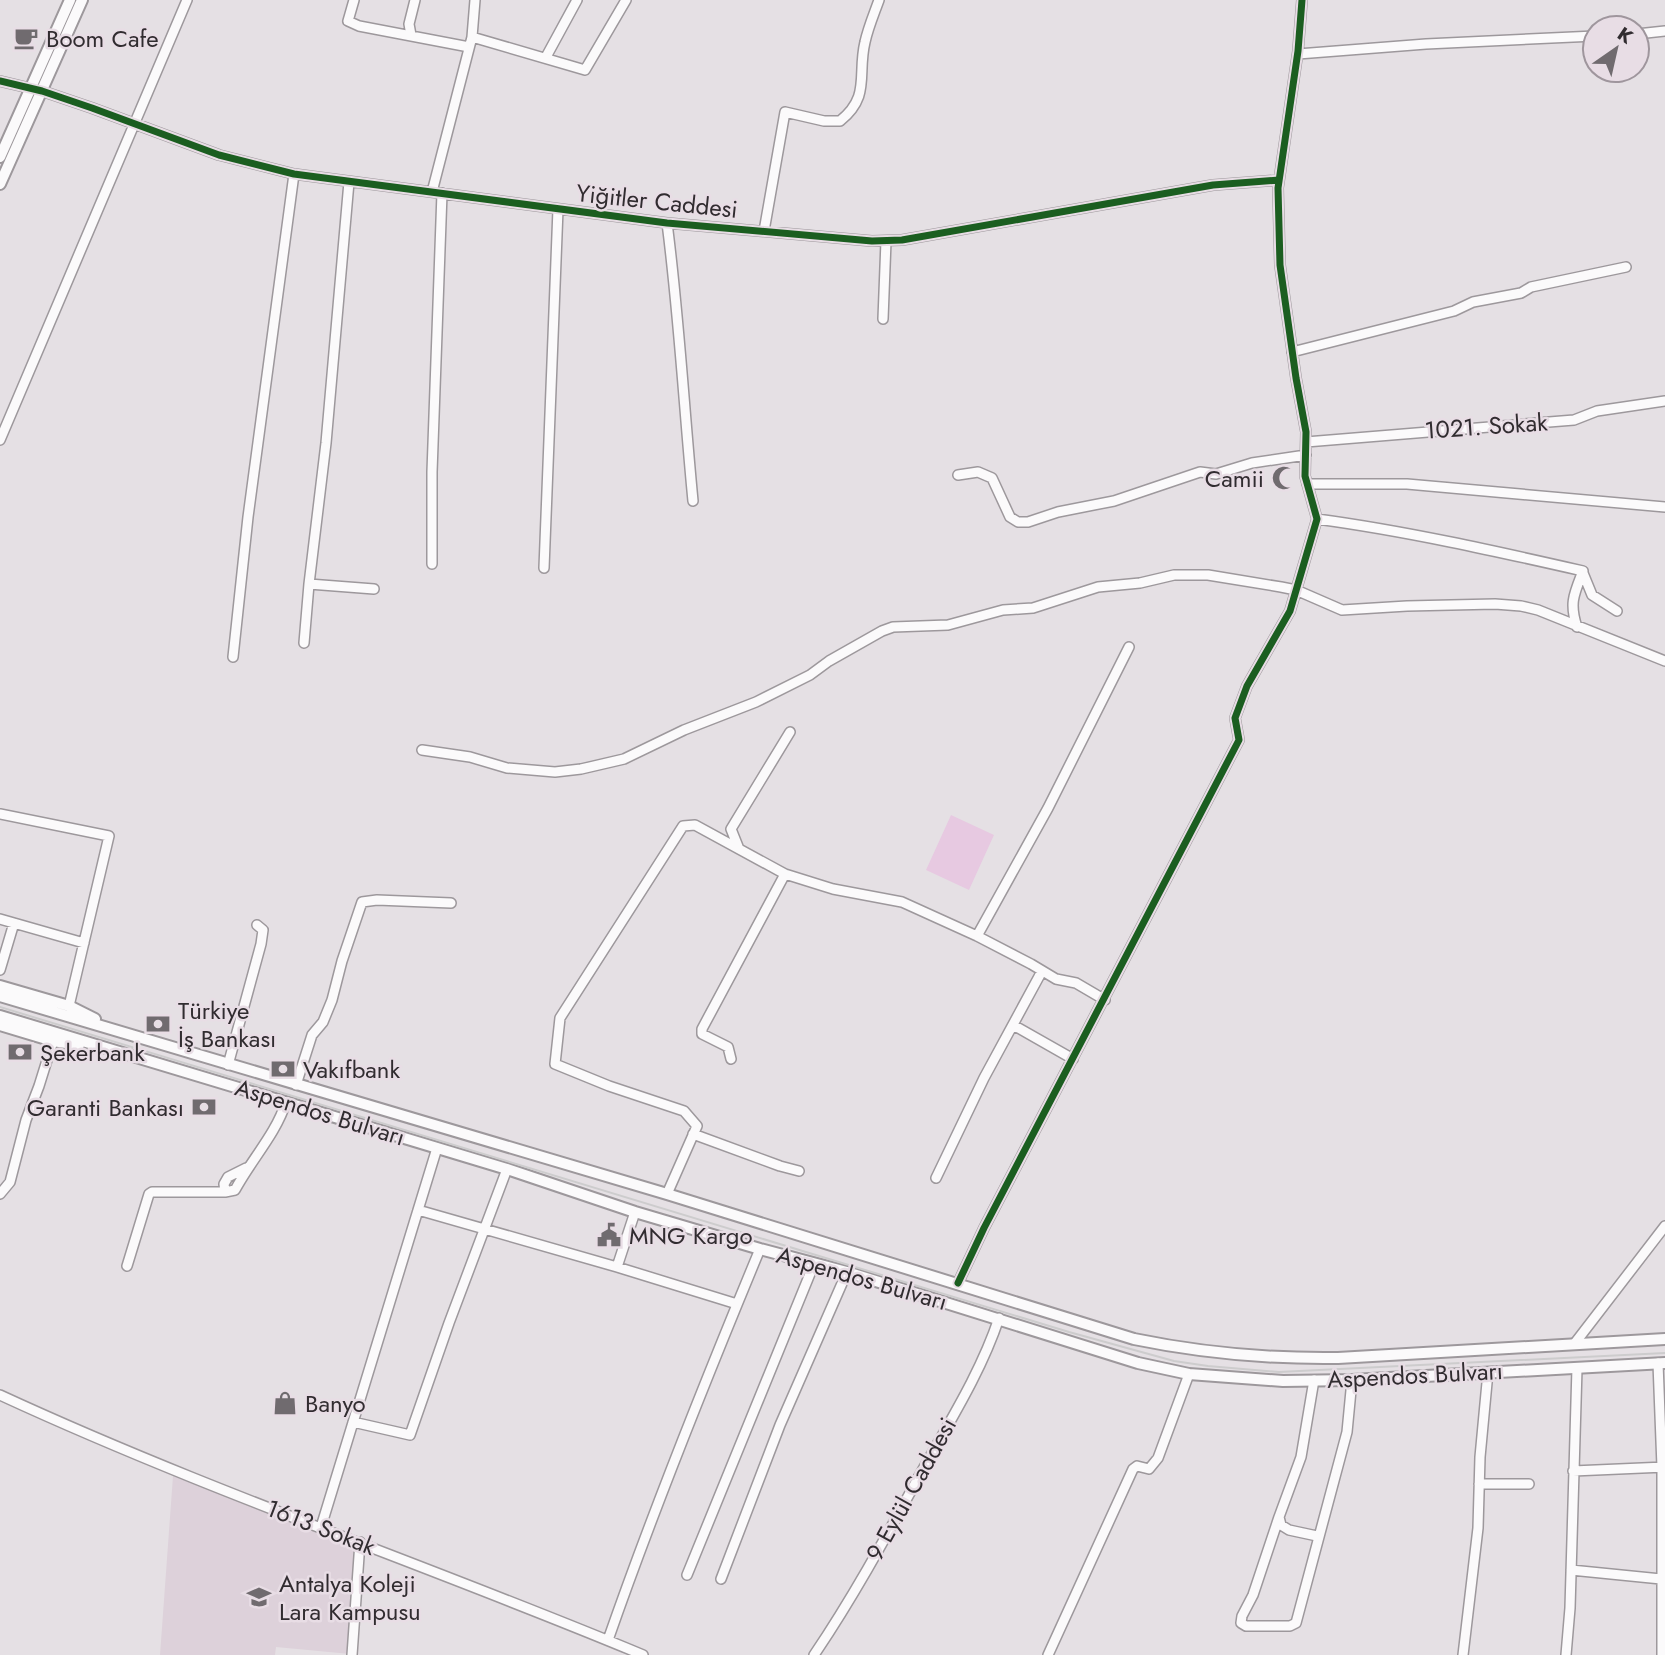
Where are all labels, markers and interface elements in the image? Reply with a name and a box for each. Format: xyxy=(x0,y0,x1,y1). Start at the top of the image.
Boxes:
north arrow xyxy=(1581,14,1651,84)
text: K xyxy=(1612,20,1639,51)
place label: Boom Cafe xyxy=(46,21,159,56)
cafe icon: Boom Cafe xyxy=(12,24,40,52)
street label: Yiğitler Caddesi xyxy=(574,175,740,227)
street label: 1021. Sokak xyxy=(1423,404,1549,448)
place label: Camii xyxy=(1205,461,1264,496)
mosque icon: Camii xyxy=(1270,464,1298,492)
place label: Türkiye İş Bankası xyxy=(178,993,276,1056)
bank icon: Türkiye İş Bankası xyxy=(144,1010,172,1038)
place label: Şekerbank xyxy=(40,1035,145,1070)
bank icon: Şekerbank xyxy=(6,1038,34,1066)
place label: Vakıfbank xyxy=(303,1052,400,1087)
bank icon: Vakıfbank xyxy=(269,1055,297,1083)
street label: Aspendos Bulvarı xyxy=(231,1070,409,1154)
place label: Garanti Bankası xyxy=(27,1090,184,1125)
bank icon: Garanti Bankası xyxy=(190,1093,218,1121)
place label: MNG Kargo xyxy=(629,1218,753,1253)
public building icon: MNG Kargo xyxy=(595,1221,623,1249)
street label: Aspendos Bulvarı xyxy=(773,1237,951,1319)
street label: Aspendos Bulvarı xyxy=(1326,1353,1504,1397)
place label: Banyo xyxy=(305,1386,366,1421)
shop icon: Banyo xyxy=(271,1389,299,1417)
street label: 9 Eylül Caddesi xyxy=(857,1411,965,1567)
street label: 1613 Sokak xyxy=(261,1490,381,1564)
place label: Antalya Koleji Lara Kampusu xyxy=(279,1566,421,1629)
school or university icon: Antalya Koleji Lara Kampusu xyxy=(245,1583,273,1611)

